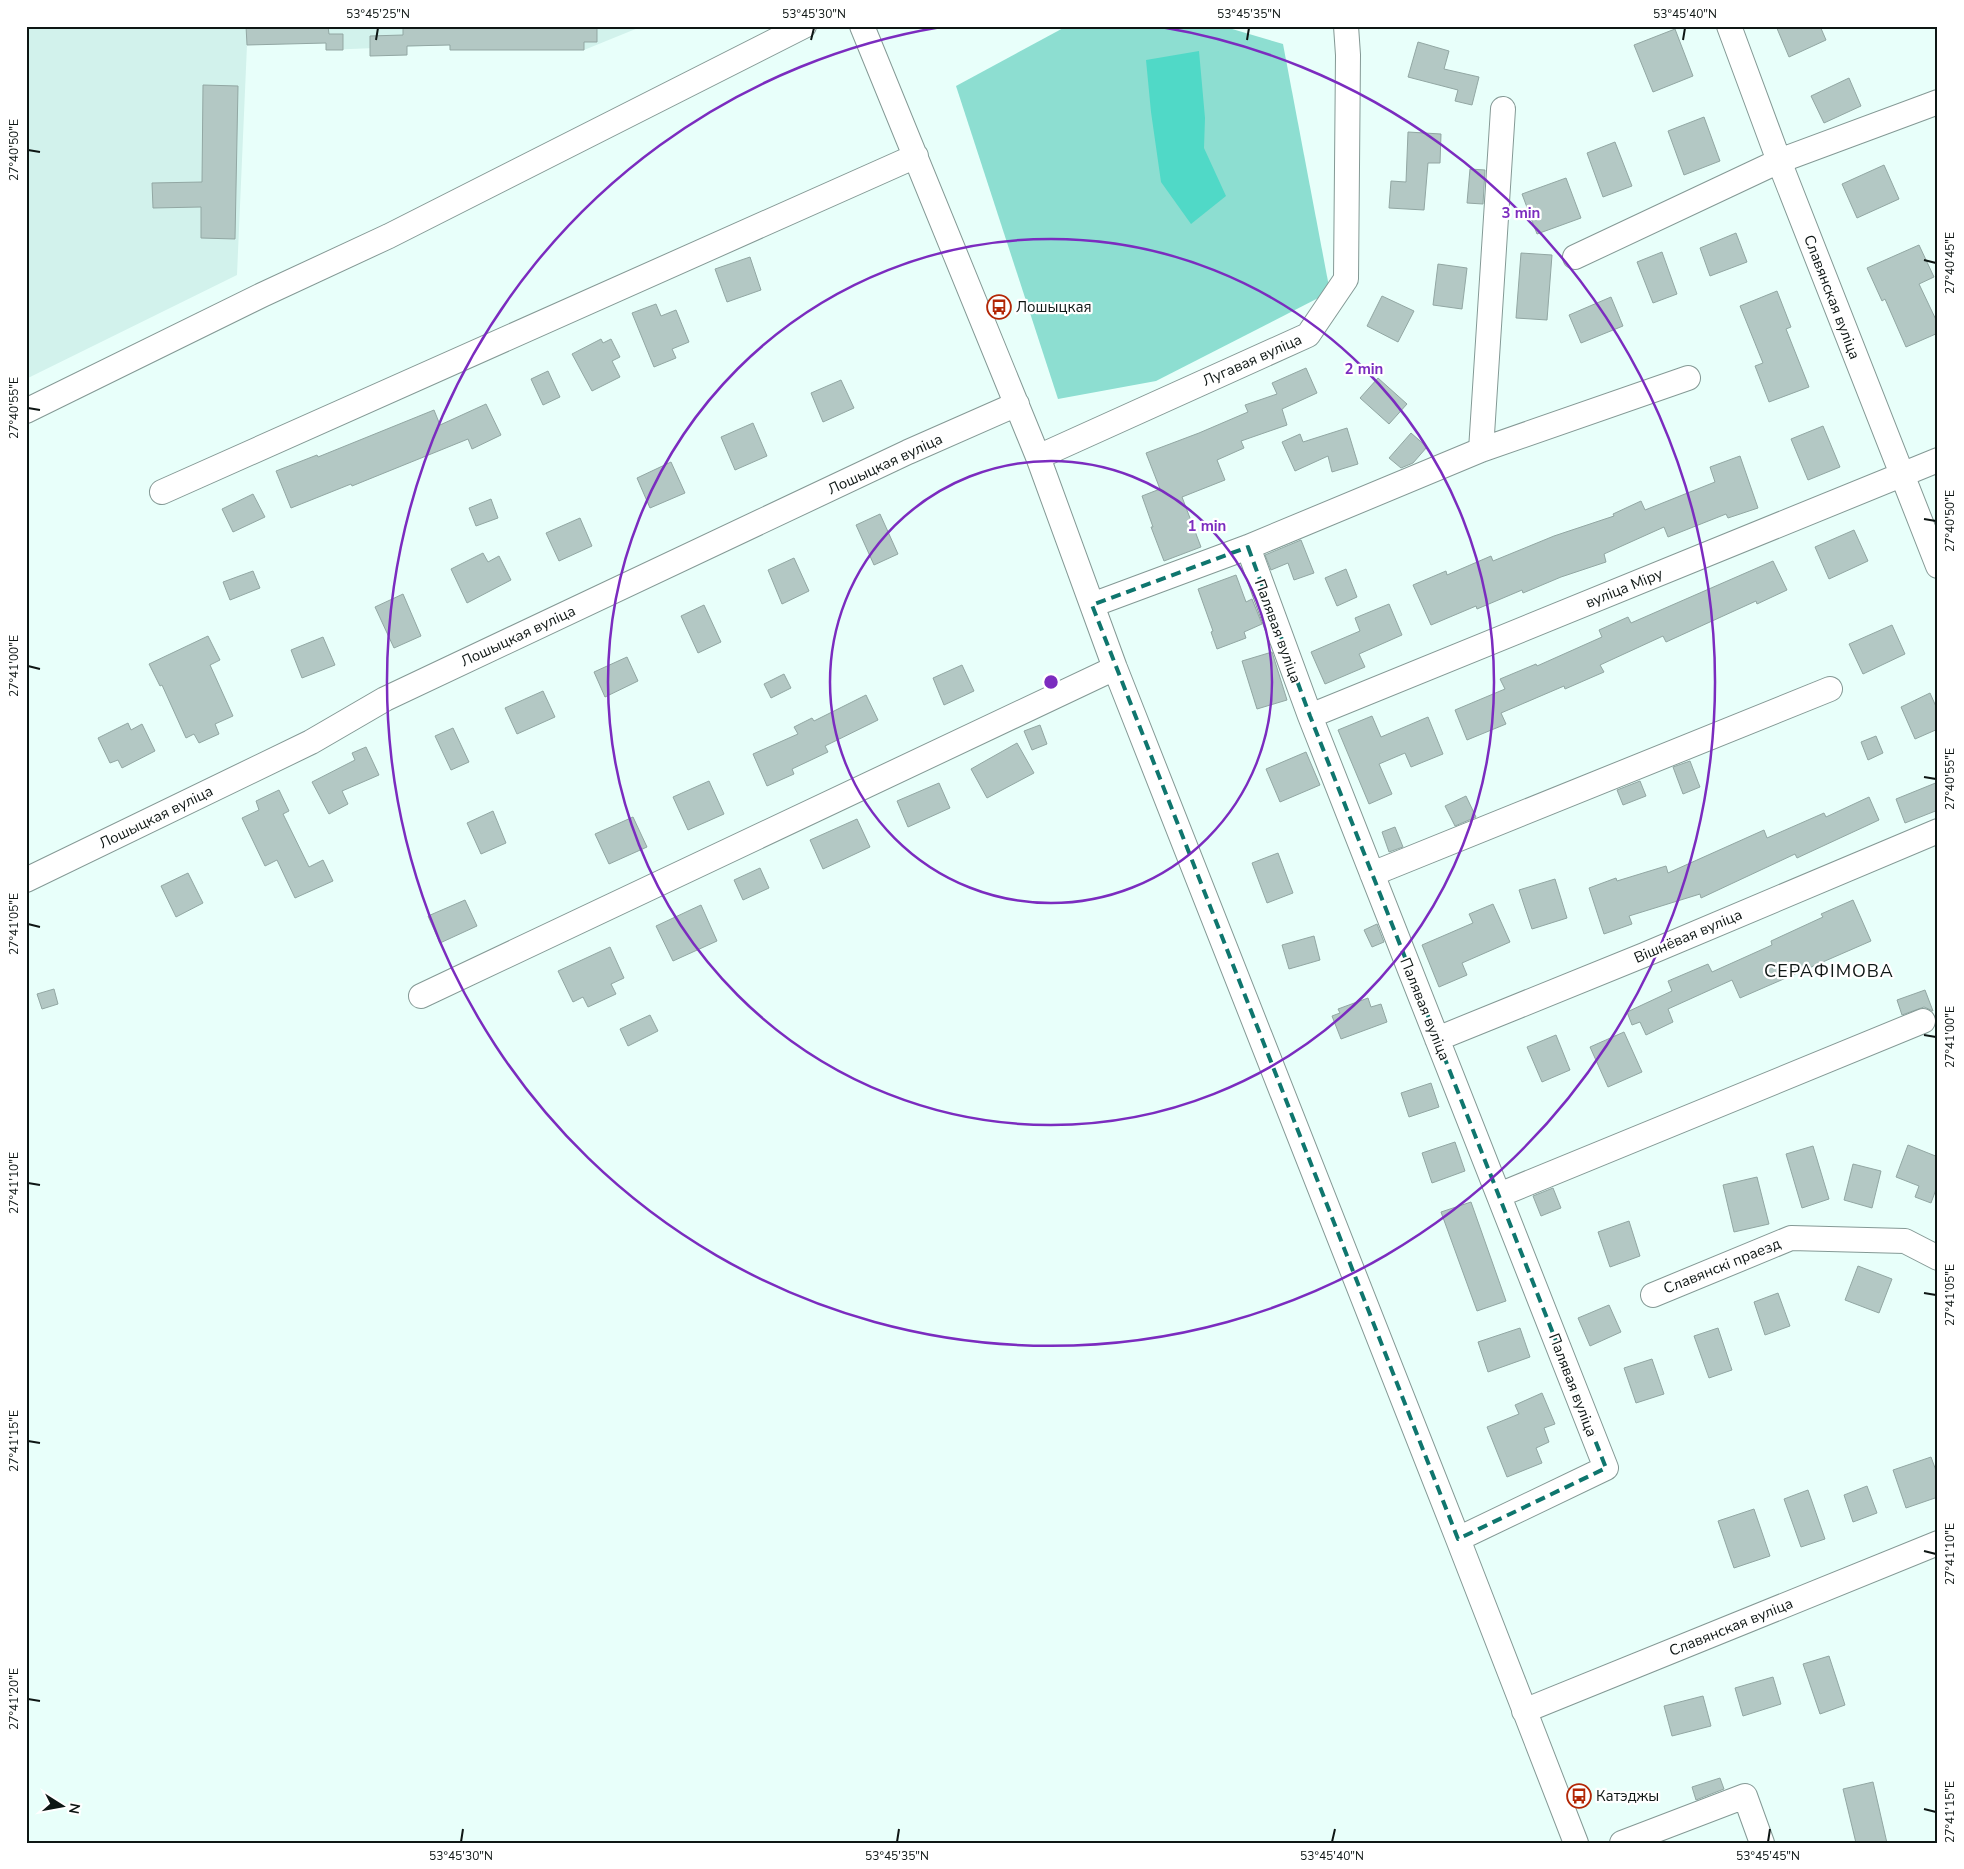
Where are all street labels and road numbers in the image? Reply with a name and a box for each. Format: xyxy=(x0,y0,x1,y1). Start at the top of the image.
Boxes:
street label: Славянская вуліца xyxy=(1799,232,1865,362)
street label: Лугавая вуліца xyxy=(1199,329,1305,391)
street label: Лошыцкая вуліца xyxy=(824,429,946,499)
street label: вуліца Міру xyxy=(1582,563,1666,613)
street label: Палявая вуліца xyxy=(1250,576,1306,686)
street label: Лошыцкая вуліца xyxy=(457,601,579,671)
street label: Лошыцкая вуліца xyxy=(96,781,216,853)
street label: Вішнёвая вуліца xyxy=(1631,904,1745,968)
street label: Палявая вуліца xyxy=(1395,955,1455,1063)
street label: Славянскі праезд xyxy=(1660,1233,1784,1299)
street label: Палявая вуліца xyxy=(1544,1330,1602,1440)
street label: Славянская вуліца xyxy=(1666,1593,1796,1661)

